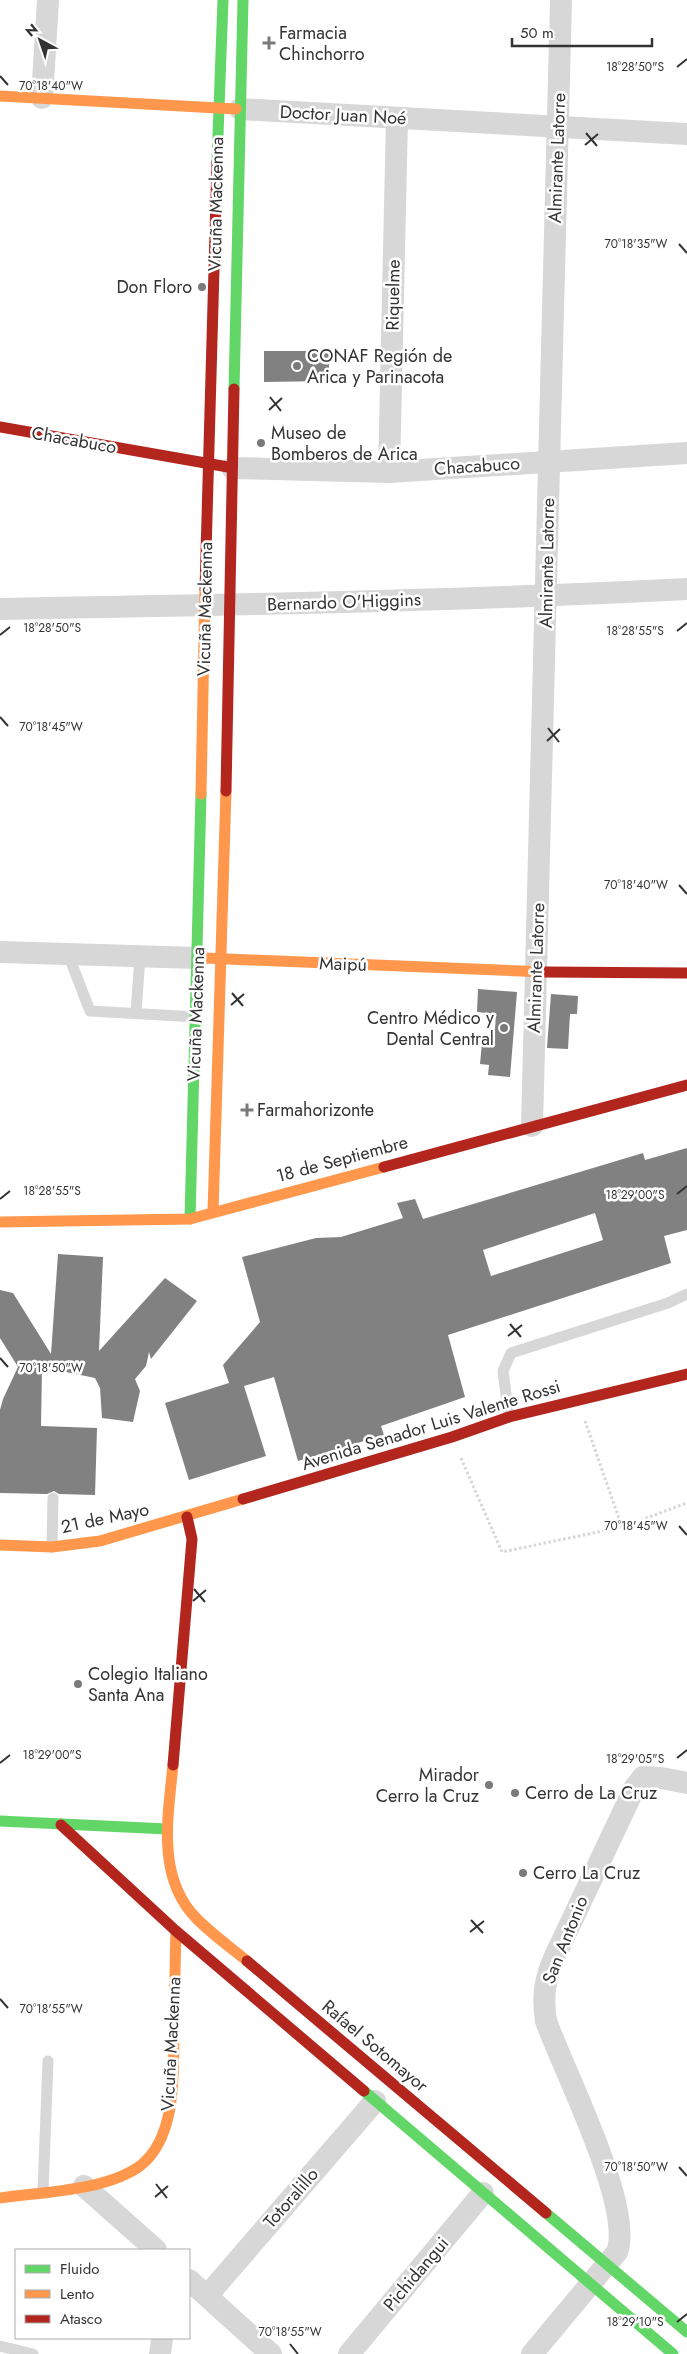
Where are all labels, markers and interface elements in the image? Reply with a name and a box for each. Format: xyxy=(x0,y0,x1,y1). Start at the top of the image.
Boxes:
north arrow xyxy=(15,15,65,65)
scale bar xyxy=(512,15,652,47)
text: N xyxy=(21,19,42,41)
place label: Farmacia Chinchorro xyxy=(279,20,365,67)
text: 50 m xyxy=(520,22,554,44)
marker: Farmacia Chinchorro xyxy=(263,37,275,49)
text: 18°28'50"S xyxy=(606,58,665,76)
text: 70°18'40"W xyxy=(19,77,83,95)
street label: Almirante Latorre xyxy=(542,92,572,224)
street label: Doctor Juan Noé xyxy=(279,99,407,131)
street label: Vicuña Mackenna xyxy=(202,137,230,271)
text: 70°18'35"W xyxy=(605,235,668,253)
street label: Riquelme xyxy=(379,259,407,331)
place label: Don Floro xyxy=(116,274,192,300)
marker: Don Floro xyxy=(196,281,208,293)
place label: CONAF Región de Arica y Parinacota xyxy=(307,343,452,390)
marker: CONAF Región de Arica y Parinacota xyxy=(291,360,303,372)
street label: Chacabuco xyxy=(29,420,119,460)
place label: Museo de Bomberos de Arica xyxy=(271,420,418,467)
marker: Museo de Bomberos de Arica xyxy=(255,437,267,449)
street label: Chacabuco xyxy=(433,450,521,482)
street label: Almirante Latorre xyxy=(533,498,561,628)
street label: Vicuña Mackenna xyxy=(191,542,219,676)
street label: Bernardo O'Higgins xyxy=(267,586,421,618)
text: 18°28'50"S xyxy=(23,619,82,637)
text: 18°28'55"S xyxy=(606,622,664,640)
text: 70°18'45"W xyxy=(19,718,83,736)
text: 70°18'40"W xyxy=(604,876,668,894)
street label: Almirante Latorre xyxy=(521,902,551,1034)
street label: Vicuña Mackenna xyxy=(181,946,211,1082)
street label: Maipú xyxy=(319,950,367,978)
place label: Centro Médico y Dental Central xyxy=(367,1005,494,1052)
marker: Centro Médico y Dental Central xyxy=(498,1022,510,1034)
place label: Farmahorizonte xyxy=(257,1097,374,1123)
marker: Farmahorizonte xyxy=(241,1104,253,1116)
street label: 18 de Septiembre xyxy=(273,1129,411,1189)
text: 18°28'55"S xyxy=(23,1182,81,1200)
text: 18°29'00"S xyxy=(605,1186,665,1204)
text: 70°18'50"W xyxy=(19,1359,83,1377)
street label: Avenida Senador Luis Valente Rossi xyxy=(298,1373,564,1477)
street label: 21 de Mayo xyxy=(59,1496,152,1540)
text: 70°18'45"W xyxy=(604,1517,668,1535)
place label: Colegio Italiano Santa Ana xyxy=(88,1661,208,1708)
marker: Colegio Italiano Santa Ana xyxy=(72,1678,84,1690)
text: 18°29'00"S xyxy=(22,1746,82,1764)
text: 18°29'05"S xyxy=(606,1750,665,1768)
place label: Mirador Cerro la Cruz xyxy=(376,1762,480,1809)
marker: Mirador Cerro la Cruz xyxy=(483,1779,495,1791)
place label: Cerro de La Cruz xyxy=(525,1780,658,1806)
marker: Cerro de La Cruz xyxy=(509,1787,521,1799)
place label: Cerro La Cruz xyxy=(533,1860,641,1886)
marker: Cerro La Cruz xyxy=(517,1867,529,1879)
street label: San Antonio xyxy=(536,1892,595,1988)
street label: Vicuña Mackenna xyxy=(154,1976,188,2112)
street label: Rafael Sotomayor xyxy=(316,1994,434,2099)
text: 70°18'55"W xyxy=(19,2000,83,2018)
text: 70°18'50"W xyxy=(604,2158,668,2176)
street label: Totoralillo xyxy=(257,2162,325,2234)
street label: Pichidangui xyxy=(377,2231,455,2317)
legend xyxy=(15,2249,190,2339)
text: Fluido xyxy=(60,2258,99,2280)
text: Lento xyxy=(60,2283,94,2305)
text: Atasco xyxy=(60,2308,102,2330)
text: 18°29'10"S xyxy=(606,2313,664,2331)
text: 70°18'55"W xyxy=(258,2323,322,2341)

